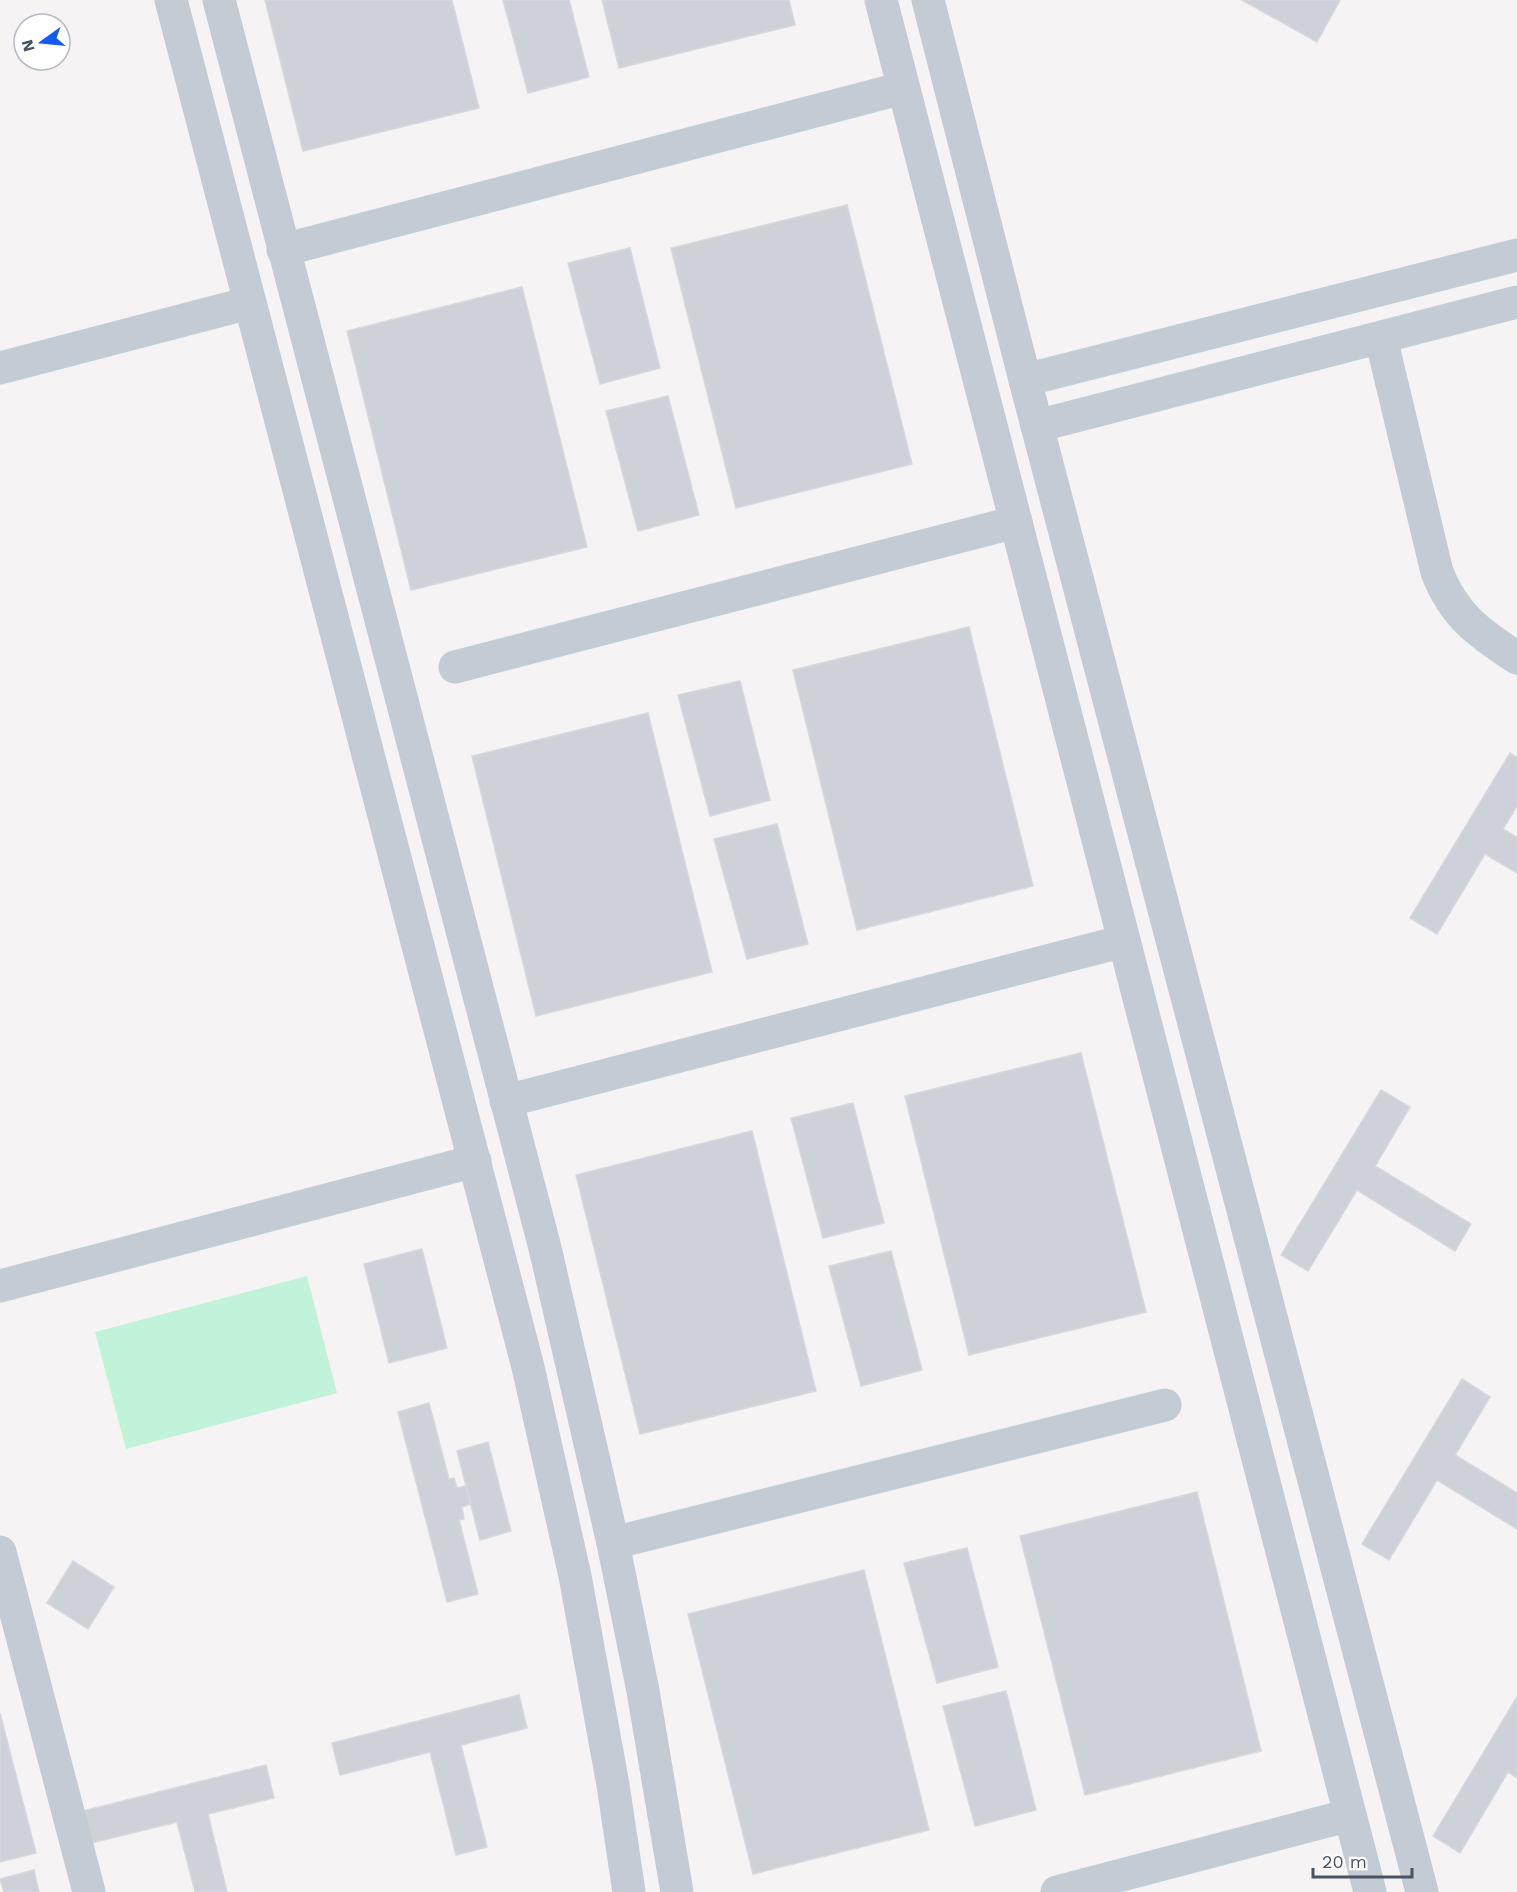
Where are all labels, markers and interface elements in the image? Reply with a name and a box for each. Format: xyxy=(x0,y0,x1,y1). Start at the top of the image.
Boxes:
north arrow xyxy=(12,12,72,72)
text: N xyxy=(17,38,39,54)
scale bar xyxy=(1313,1841,1412,1879)
text: 20 m xyxy=(1322,1851,1367,1872)

